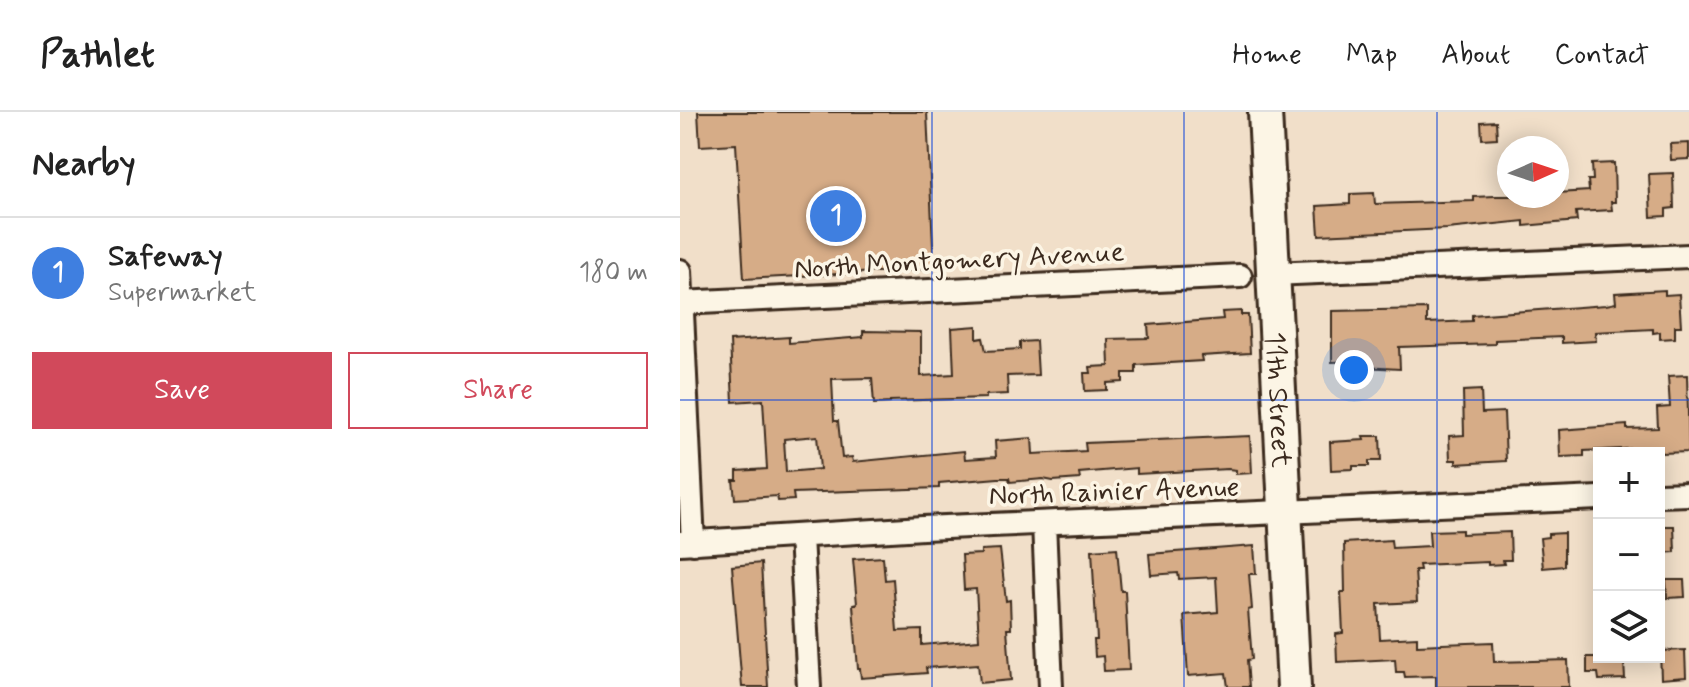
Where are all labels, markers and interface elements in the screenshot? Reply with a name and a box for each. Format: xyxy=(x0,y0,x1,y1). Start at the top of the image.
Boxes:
text: Pathlet xyxy=(40,31,155,80)
text: Home xyxy=(1232,37,1302,74)
text: Map xyxy=(1346,37,1397,74)
text: About xyxy=(1441,37,1510,74)
text: Contact xyxy=(1554,37,1649,74)
north arrow xyxy=(1497,136,1569,208)
text: Nearby xyxy=(32,142,136,187)
pin: 1 xyxy=(810,186,862,246)
street label: North Montgomery Avenue xyxy=(793,234,1125,289)
text: Safeway xyxy=(108,237,223,276)
text: 1 xyxy=(52,256,64,290)
text: 180 m xyxy=(579,256,648,290)
text: Supermarket xyxy=(108,276,256,310)
street label: 11th Street xyxy=(1255,331,1299,469)
your location xyxy=(1334,350,1374,390)
button: Save xyxy=(32,352,332,429)
button: Share xyxy=(348,352,648,429)
map controls xyxy=(1593,447,1665,663)
button: + xyxy=(1593,447,1665,519)
street label: North Rainier Avenue xyxy=(988,470,1240,515)
button: − xyxy=(1593,519,1665,591)
button: layers xyxy=(1593,591,1665,663)

